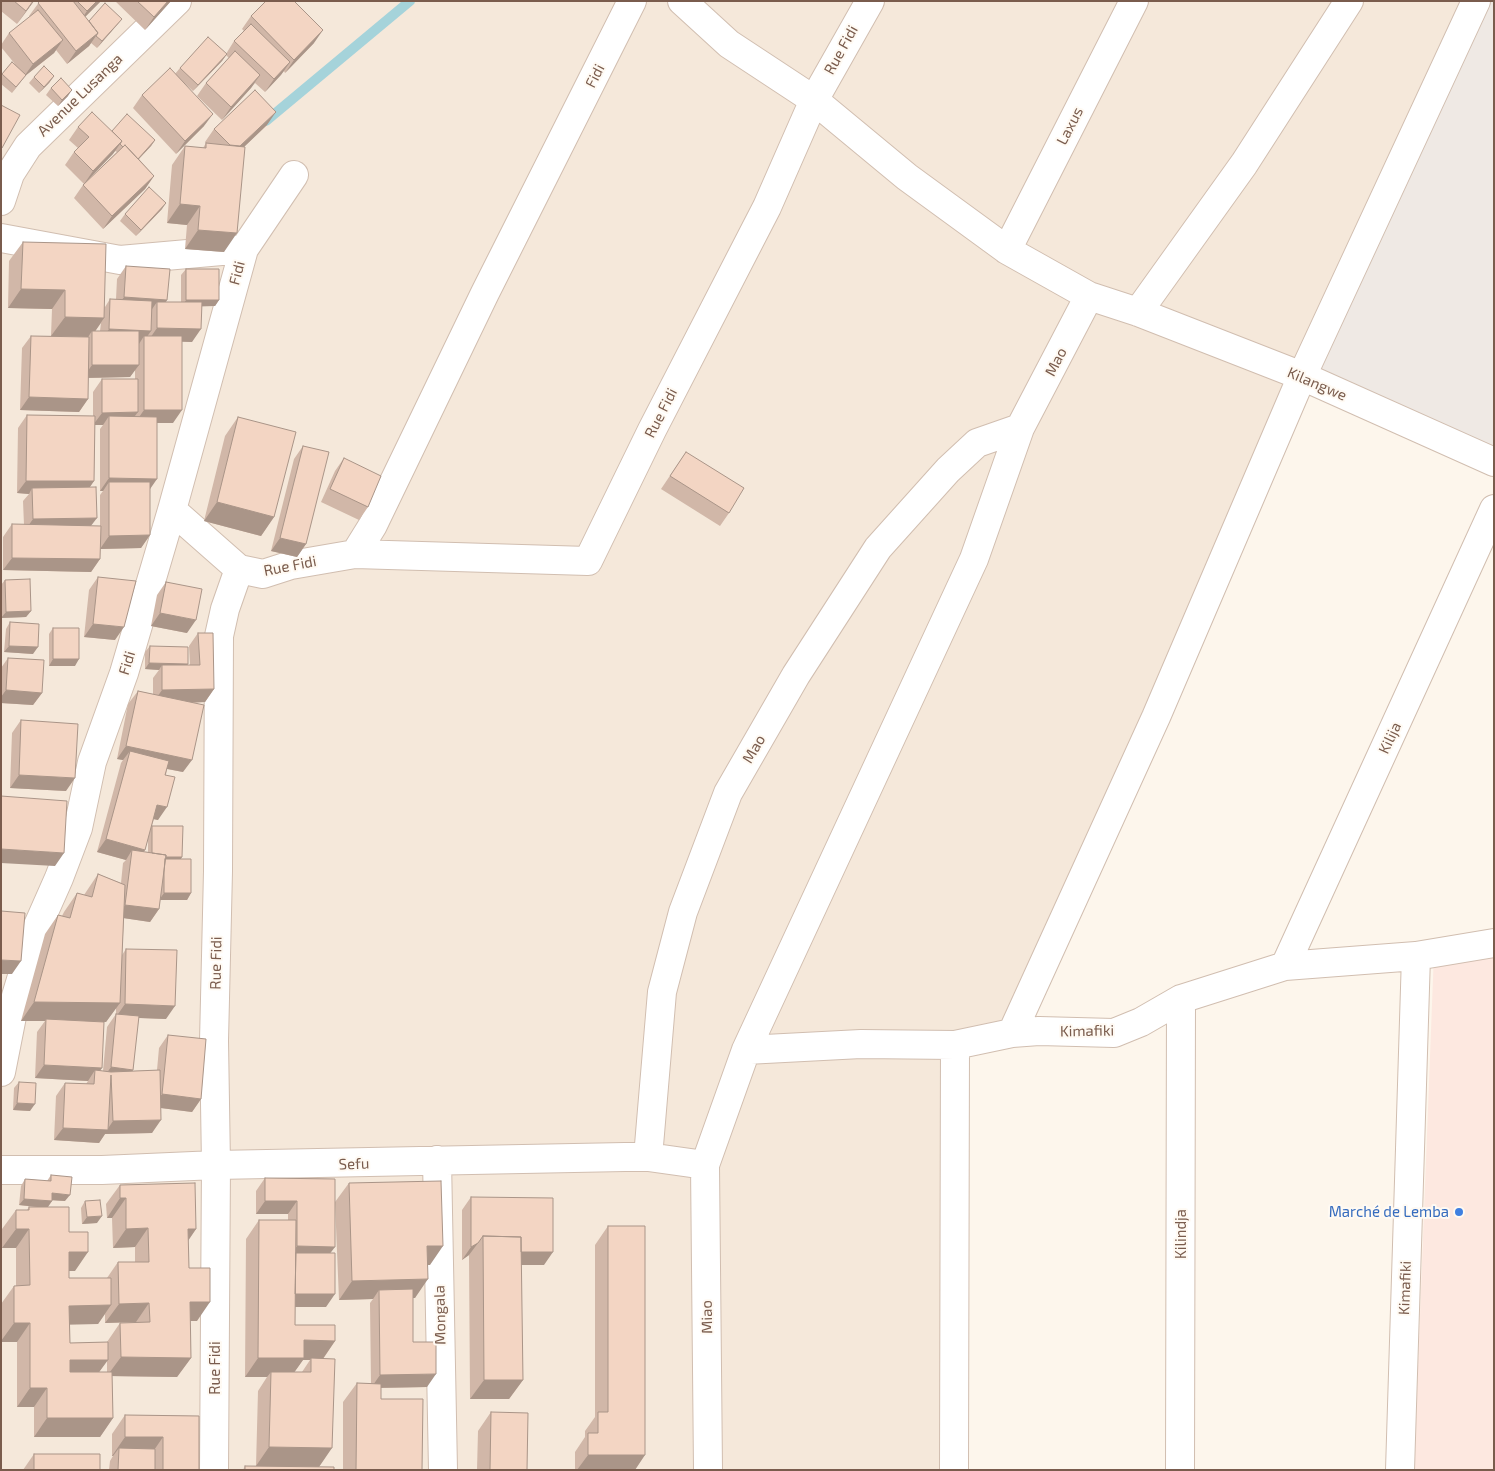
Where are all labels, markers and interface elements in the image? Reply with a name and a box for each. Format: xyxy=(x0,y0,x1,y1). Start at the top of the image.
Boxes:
street label: Rue Fidi xyxy=(820,22,862,78)
street label: Avenue Lusanga xyxy=(34,50,126,140)
street label: Fidi xyxy=(582,61,608,91)
street label: Laxus xyxy=(1053,104,1087,148)
street label: Fidi xyxy=(225,259,249,287)
street label: Mao xyxy=(1041,345,1071,379)
street label: Kilangwe xyxy=(1285,363,1349,405)
street label: Rue Fidi xyxy=(641,385,681,441)
street label: Rue Fidi xyxy=(262,552,318,580)
street label: Fidi xyxy=(115,649,139,677)
street label: Kilija xyxy=(1375,719,1405,757)
street label: Mao xyxy=(739,732,769,766)
street label: Rue Fidi xyxy=(207,936,225,990)
street label: Kimafiki xyxy=(1060,1022,1114,1040)
street label: Sefu xyxy=(338,1154,370,1174)
place label: Marché de Lemba xyxy=(1329,1203,1449,1221)
marker: Marché de Lemba xyxy=(1453,1206,1465,1218)
street label: Kilindja xyxy=(1172,1209,1190,1259)
street label: Kimafiki xyxy=(1395,1261,1415,1315)
street label: Mongala xyxy=(430,1285,450,1345)
street label: Miao xyxy=(698,1300,716,1334)
street label: Rue Fidi xyxy=(206,1341,224,1395)

